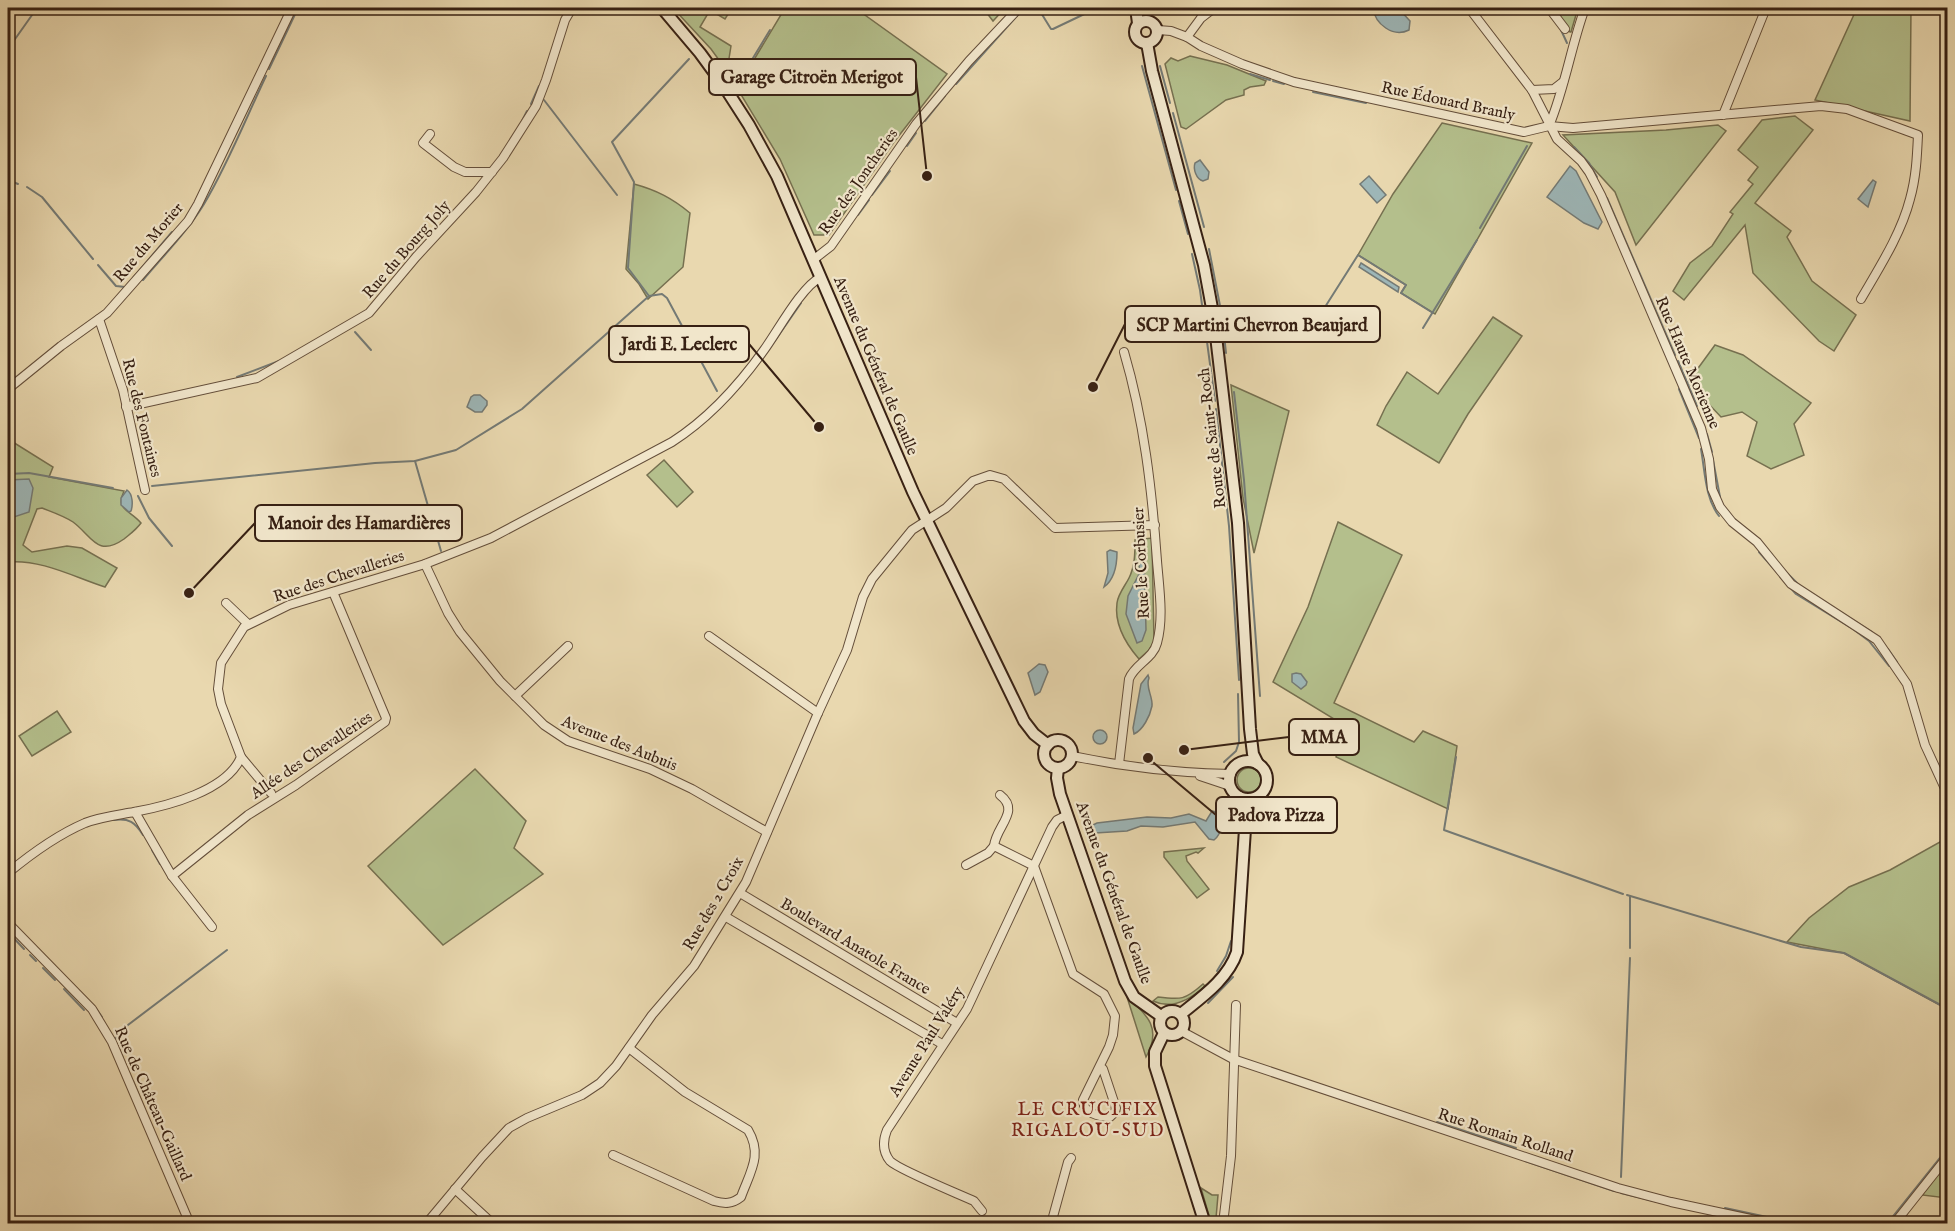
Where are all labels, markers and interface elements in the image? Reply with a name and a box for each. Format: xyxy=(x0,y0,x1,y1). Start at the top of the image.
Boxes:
callout: Garage Citroën Merigot xyxy=(709,59,916,95)
text: Garage Citroën Merigot xyxy=(721,67,904,90)
street label: Rue Édouard Branly xyxy=(1379,76,1517,126)
street label: Rue des Joncheries xyxy=(815,125,903,239)
street label: Rue du Bourg Joly xyxy=(359,197,455,303)
street label: Rue du Morier xyxy=(110,199,188,287)
street label: Avenue du Général de Gaulle xyxy=(828,273,922,459)
street label: Rue Haute Morienne xyxy=(1650,294,1724,432)
callout: SCP Martini Chevron Beaujard xyxy=(1125,306,1380,342)
text: SCP Martini Chevron Beaujard xyxy=(1136,315,1368,338)
callout: Jardi E. Leclerc xyxy=(609,326,749,362)
text: Jardi E. Leclerc xyxy=(619,334,737,357)
street label: Rue des Fontaines xyxy=(117,357,165,480)
street label: Route de Saint-Roch xyxy=(1194,366,1232,509)
callout: Manoir des Hamardières xyxy=(255,505,462,541)
street label: Rue le Corbusier xyxy=(1129,506,1155,619)
text: Manoir des Hamardières xyxy=(268,513,451,536)
street label: Rue des Chevalleries xyxy=(271,546,407,608)
street label: Allée des Chevalleries xyxy=(246,708,377,805)
street label: Avenue des Aubuis xyxy=(557,711,680,776)
callout: MMA xyxy=(1289,719,1359,755)
text: MMA xyxy=(1301,727,1348,750)
callout: Padova Pizza xyxy=(1216,797,1337,833)
street label: Avenue du Général de Gaulle xyxy=(1070,798,1155,987)
text: Padova Pizza xyxy=(1228,805,1325,828)
street label: Rue des 2 Croix xyxy=(679,853,749,955)
street label: Boulevard Anatole France xyxy=(776,894,934,1000)
street label: Avenue Paul Valéry xyxy=(885,983,969,1102)
street label: Rue de Château-Gaillard xyxy=(109,1024,195,1185)
district label: LE CRUCIFIX RIGALOU-SUD xyxy=(1011,1099,1165,1143)
street label: Rue Romain Rolland xyxy=(1435,1105,1576,1167)

